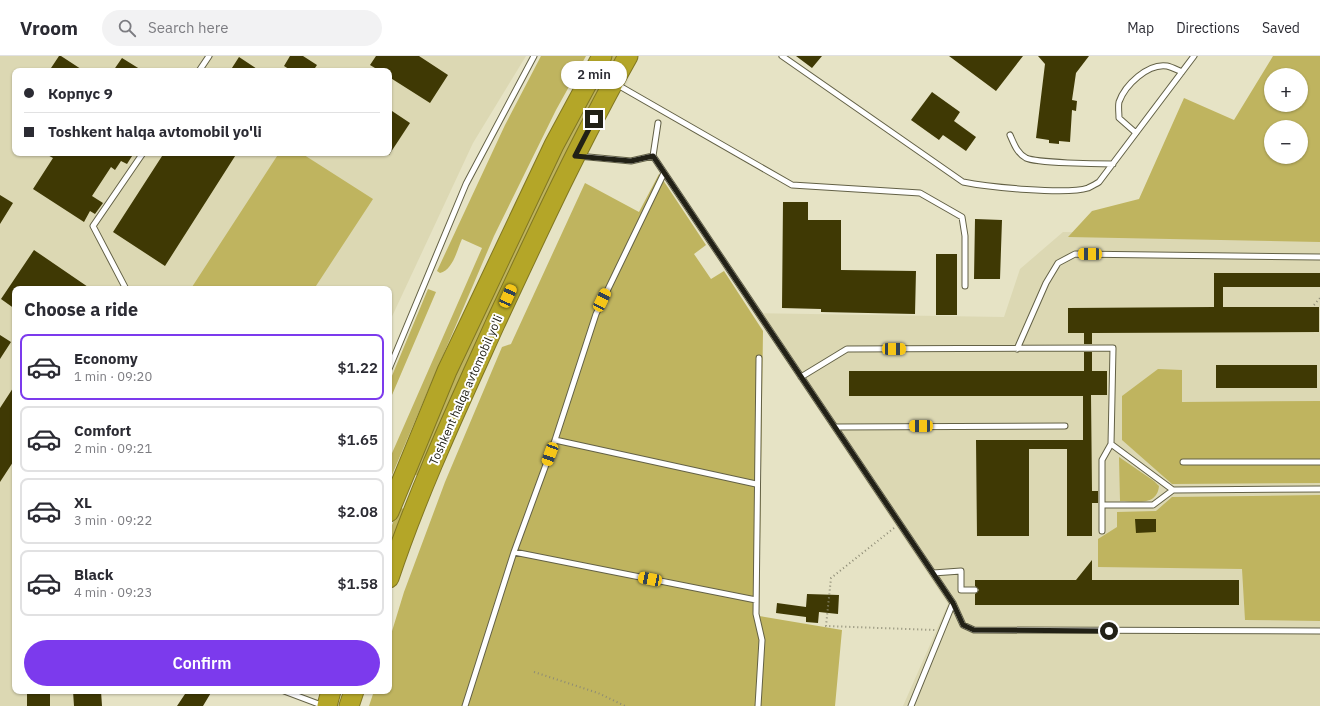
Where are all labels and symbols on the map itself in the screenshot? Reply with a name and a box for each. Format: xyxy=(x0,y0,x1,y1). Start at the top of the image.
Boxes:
callout: 2 min xyxy=(561,61,627,89)
route end xyxy=(585,110,603,128)
car xyxy=(1078,248,1102,260)
car xyxy=(498,283,518,309)
car xyxy=(591,287,613,313)
street label: Toshkent halqa avtomobil yo'li xyxy=(426,312,505,467)
car xyxy=(882,343,906,355)
car xyxy=(909,420,933,432)
car xyxy=(540,441,560,467)
car xyxy=(637,571,663,587)
route start xyxy=(1100,622,1118,640)

